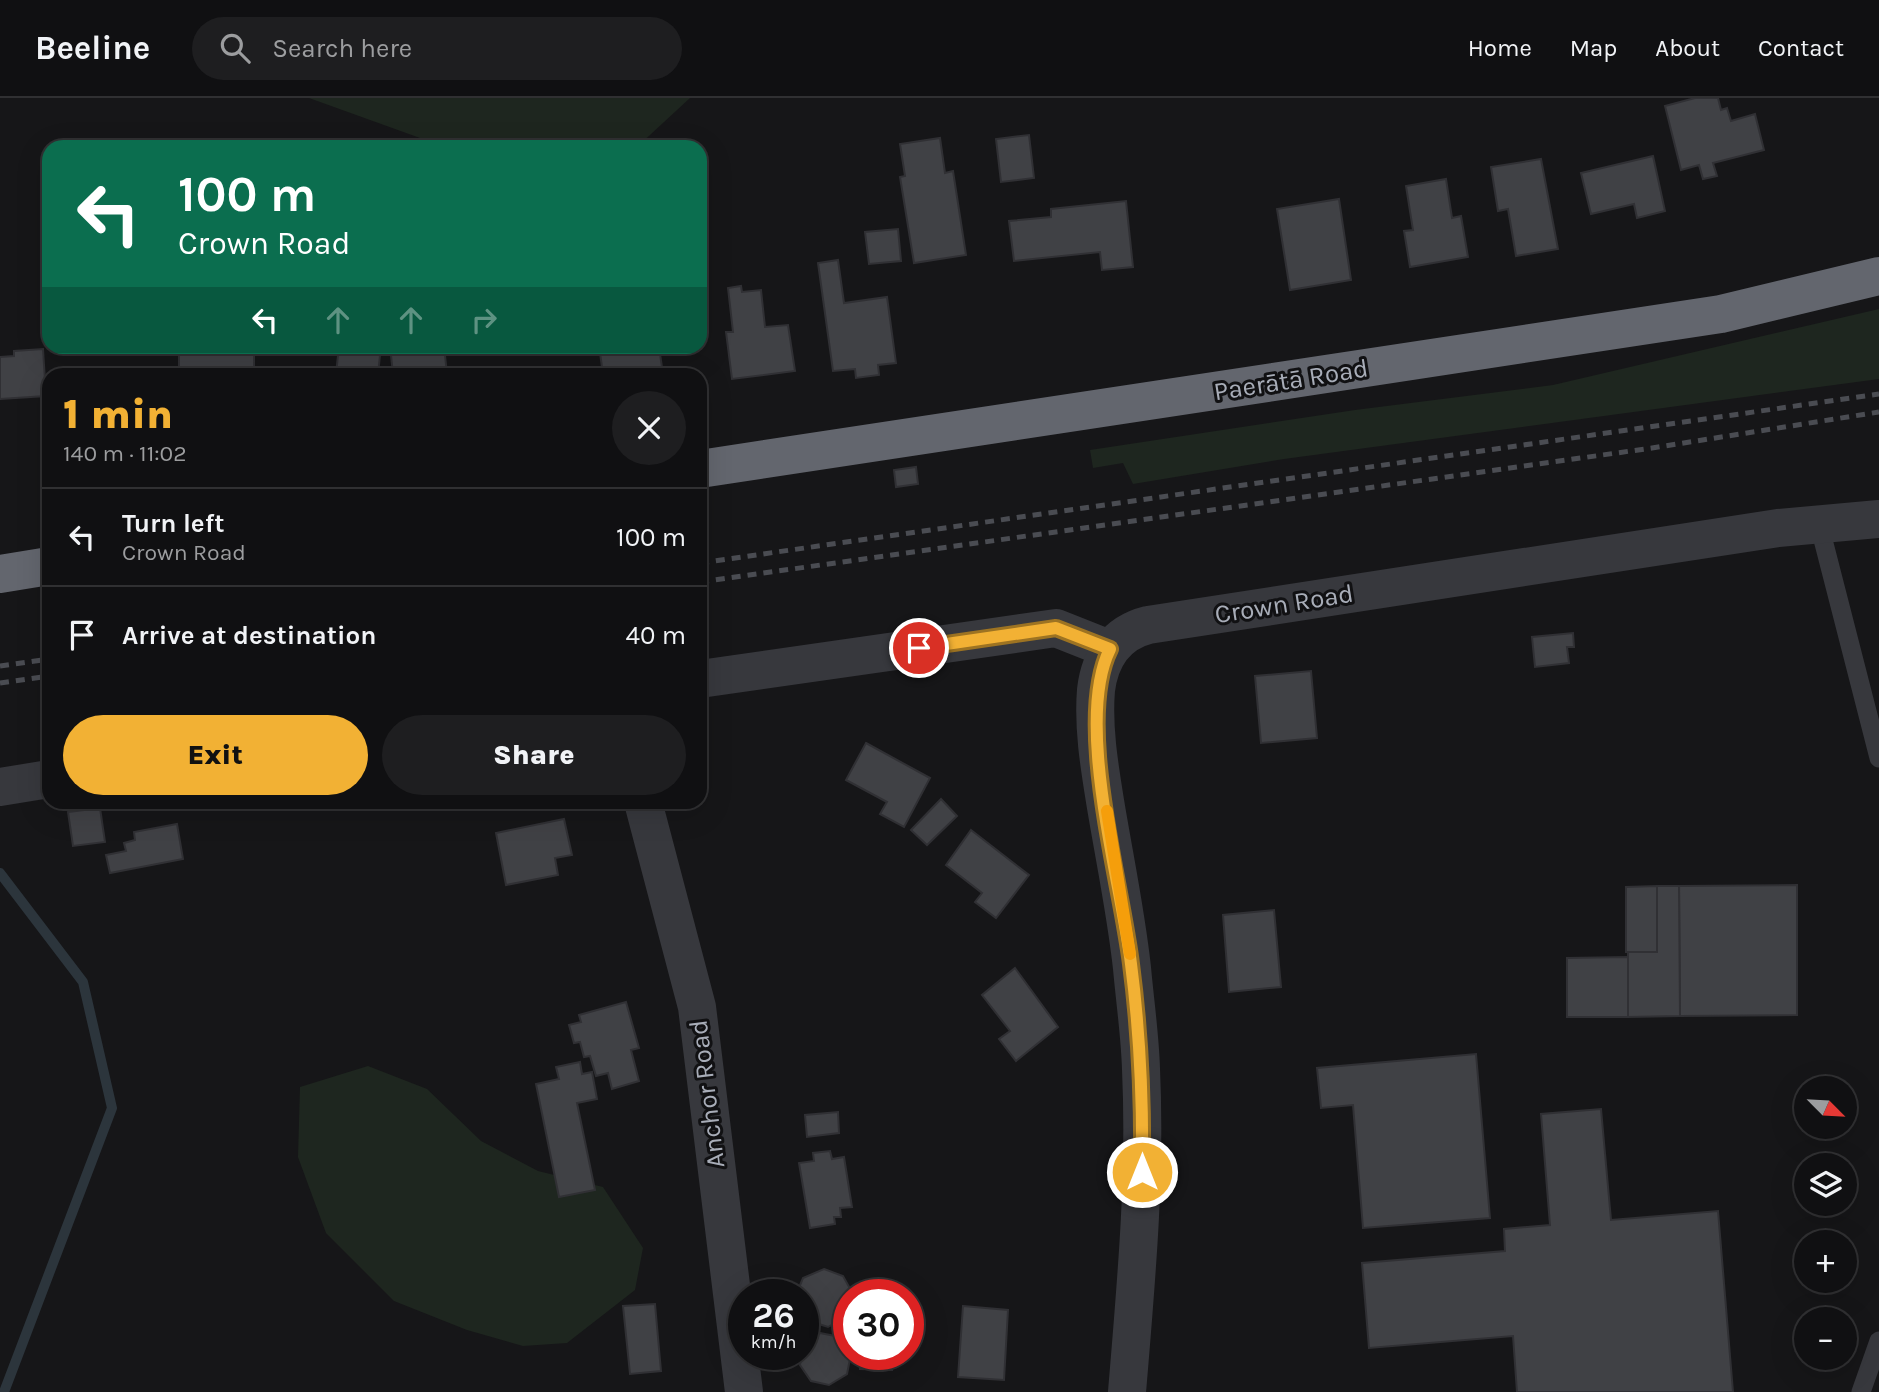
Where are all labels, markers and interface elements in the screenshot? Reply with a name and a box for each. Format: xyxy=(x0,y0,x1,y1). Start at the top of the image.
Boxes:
search box xyxy=(192,17,682,80)
text: Beeline xyxy=(35,29,150,67)
icon: search xyxy=(216,29,254,67)
text: Search here xyxy=(272,33,412,64)
text: Home xyxy=(1468,34,1532,62)
text: Map xyxy=(1570,34,1617,62)
text: About xyxy=(1655,34,1720,62)
text: Contact xyxy=(1758,34,1844,62)
text: 100 m xyxy=(178,166,316,223)
icon: left xyxy=(63,168,154,259)
text: Crown Road xyxy=(178,225,350,262)
icon: left xyxy=(246,301,284,339)
icon: ahead xyxy=(319,301,357,339)
icon: ahead xyxy=(392,301,430,339)
icon: right xyxy=(465,301,503,339)
street label: Paerātā Road xyxy=(1212,352,1370,408)
text: 1 min xyxy=(63,389,173,439)
button: close xyxy=(612,391,686,465)
text: 140 m · 11:02 xyxy=(63,440,187,467)
text: Turn left xyxy=(122,508,224,539)
icon: left xyxy=(63,518,101,556)
text: 100 m xyxy=(616,522,686,553)
text: Crown Road xyxy=(122,539,246,566)
street label: Crown Road xyxy=(1212,578,1356,630)
icon: arrive xyxy=(63,616,101,654)
pin xyxy=(889,618,949,678)
text: Arrive at destination xyxy=(122,620,376,651)
text: 40 m xyxy=(626,620,686,651)
icon: arrive xyxy=(900,629,938,667)
button: Exit xyxy=(63,715,368,795)
button: Share xyxy=(382,715,686,795)
street label: Anchor Road xyxy=(683,1018,731,1170)
north arrow xyxy=(1794,1076,1857,1139)
map controls xyxy=(1794,1076,1857,1370)
position arrow xyxy=(1105,1135,1179,1209)
button: layers xyxy=(1794,1153,1857,1216)
button: + xyxy=(1794,1230,1857,1293)
speed limit sign: 30 xyxy=(833,1279,924,1370)
text: 26 xyxy=(752,1295,795,1336)
button: − xyxy=(1794,1307,1857,1370)
text: km/h xyxy=(751,1331,796,1353)

